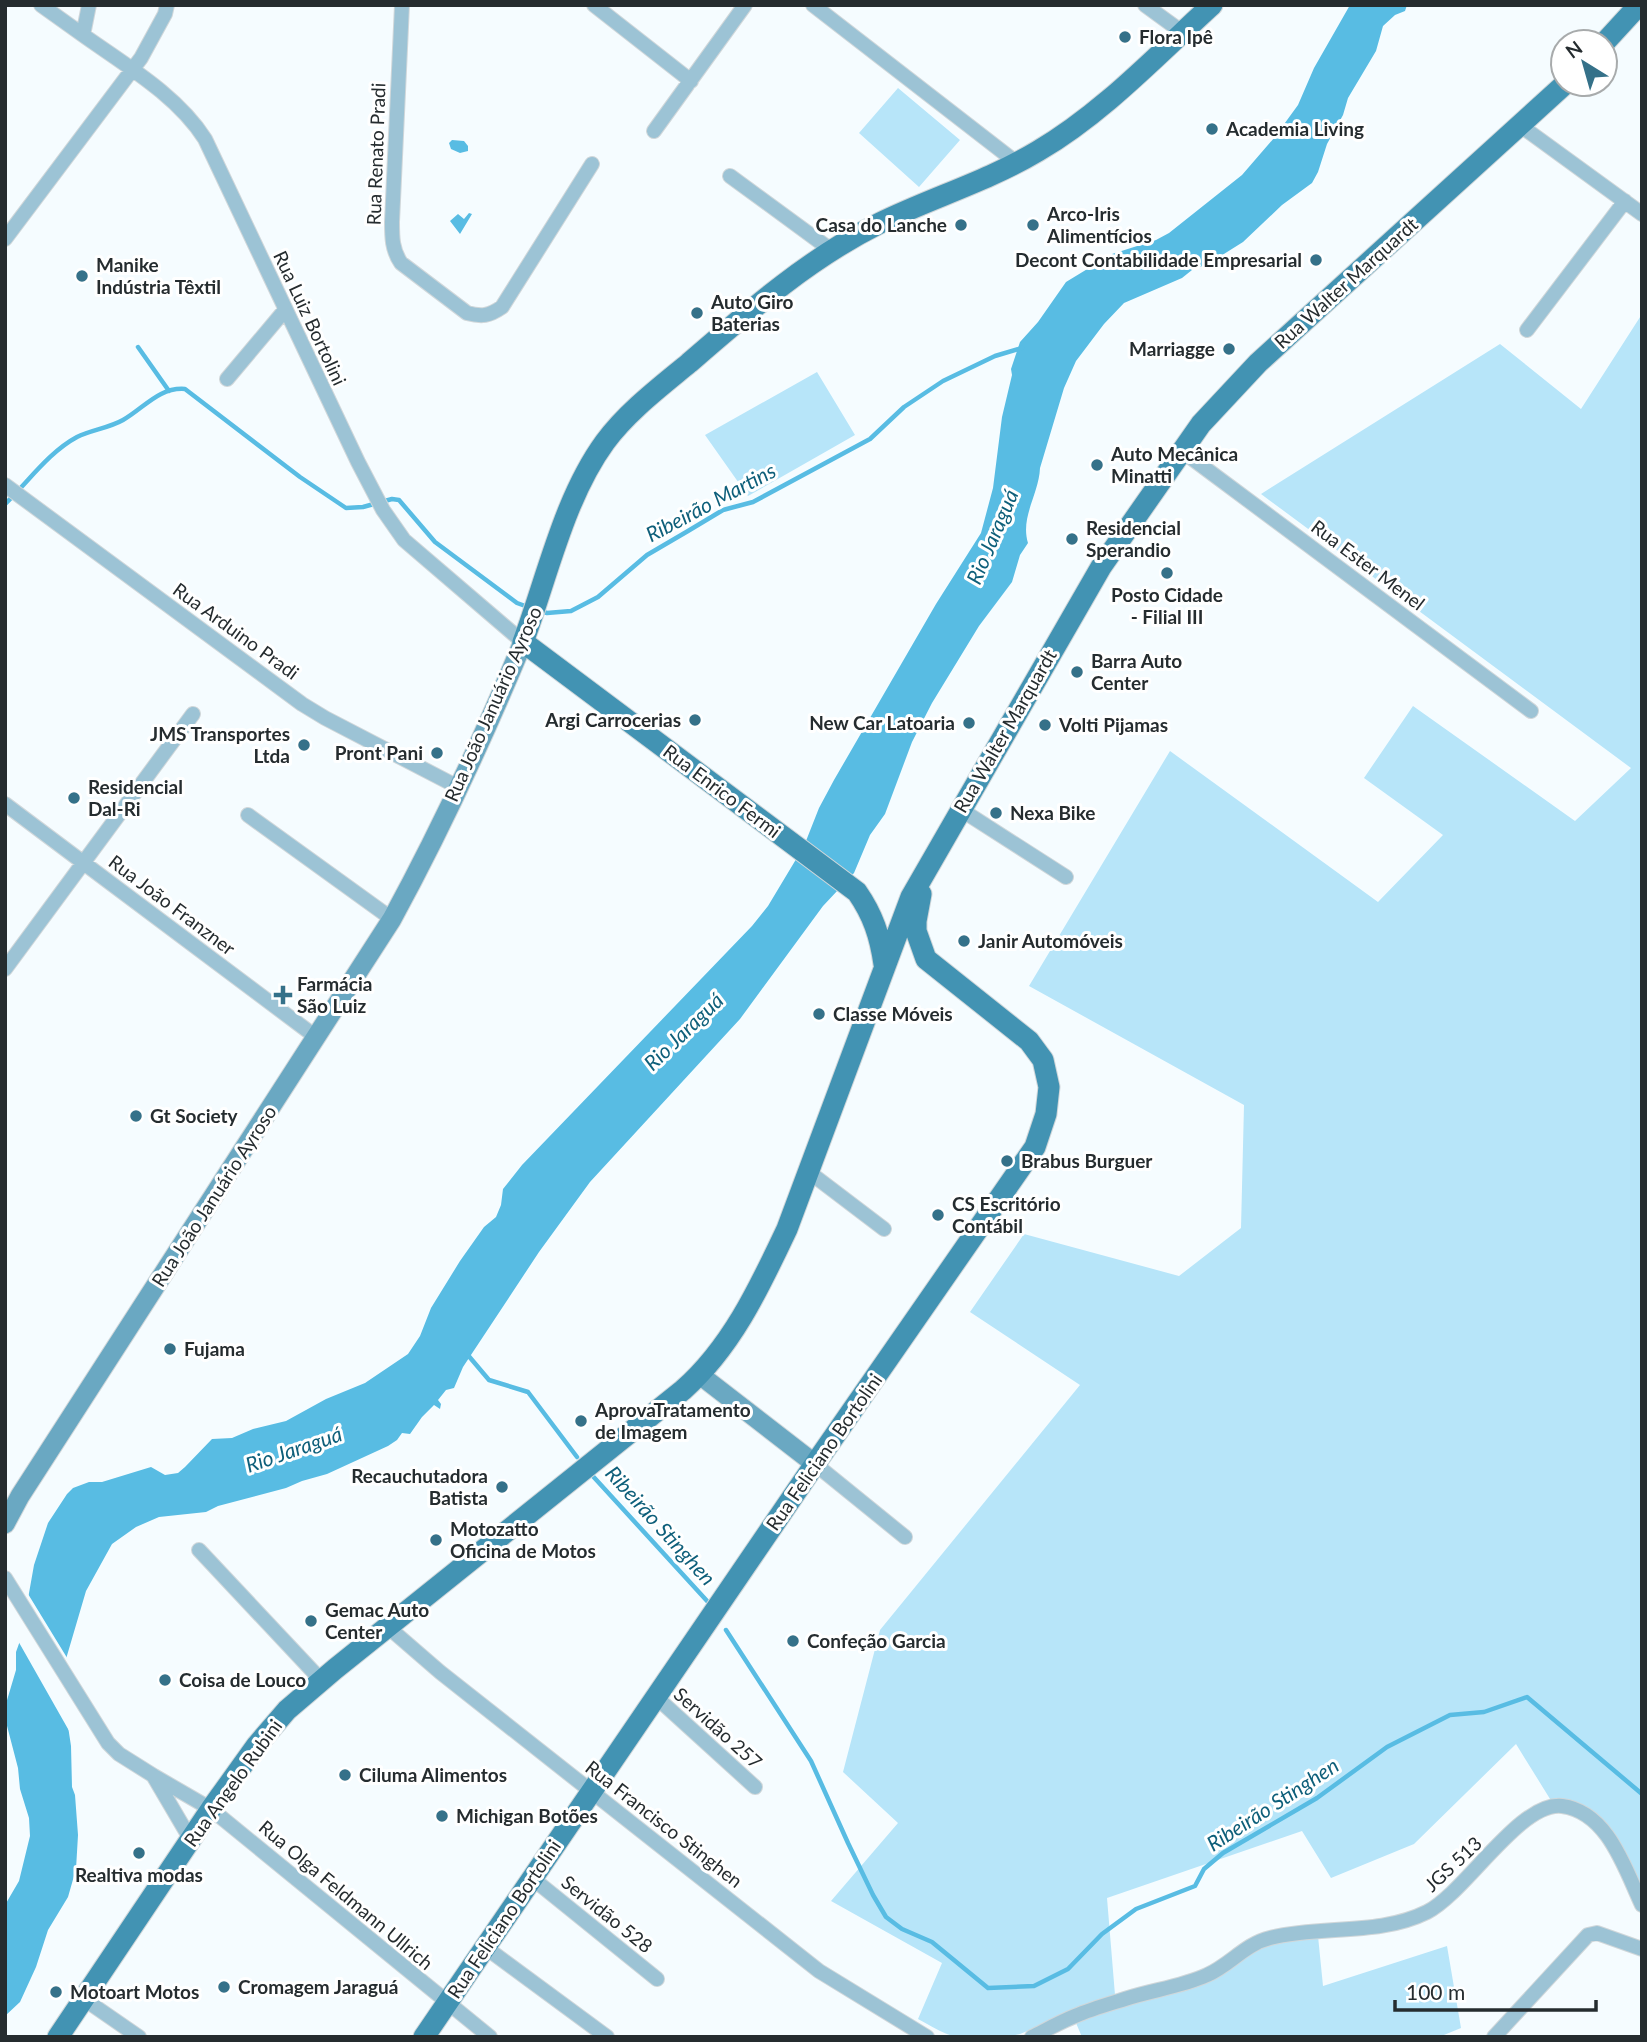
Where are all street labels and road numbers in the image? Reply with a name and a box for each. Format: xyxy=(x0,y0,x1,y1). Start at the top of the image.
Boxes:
street label: Rua Renato Pradi xyxy=(362,82,389,226)
street label: Rua Walter Marquardt xyxy=(1269,212,1422,353)
street label: Rua Luiz Bortolini xyxy=(269,247,352,389)
street label: Rua Ester Menel xyxy=(1307,514,1430,615)
street label: Rua Arduino Pradi xyxy=(169,577,304,684)
street label: Rua João Januário Ayroso xyxy=(439,603,546,805)
street label: Rua Walter Marquardt xyxy=(948,645,1061,817)
street label: Rua Enrico Fermi xyxy=(659,739,785,842)
street label: Rua João Franzner xyxy=(105,850,240,960)
street label: Rua João Januário Ayroso xyxy=(146,1101,281,1291)
street label: Rua Feliciano Bortolini xyxy=(761,1369,886,1535)
street label: Servidão 257 xyxy=(670,1682,767,1773)
street label: Rua Angelo Rubini xyxy=(179,1715,286,1851)
street label: Rua Francisco Stinghen xyxy=(581,1755,747,1892)
street label: Rua Olga Feldmann Ullrich xyxy=(255,1815,438,1974)
street label: JGS 513 xyxy=(1419,1831,1486,1896)
street label: Rua Feliciano Bortolini xyxy=(442,1835,565,2002)
street label: Servidão 528 xyxy=(557,1870,657,1957)

